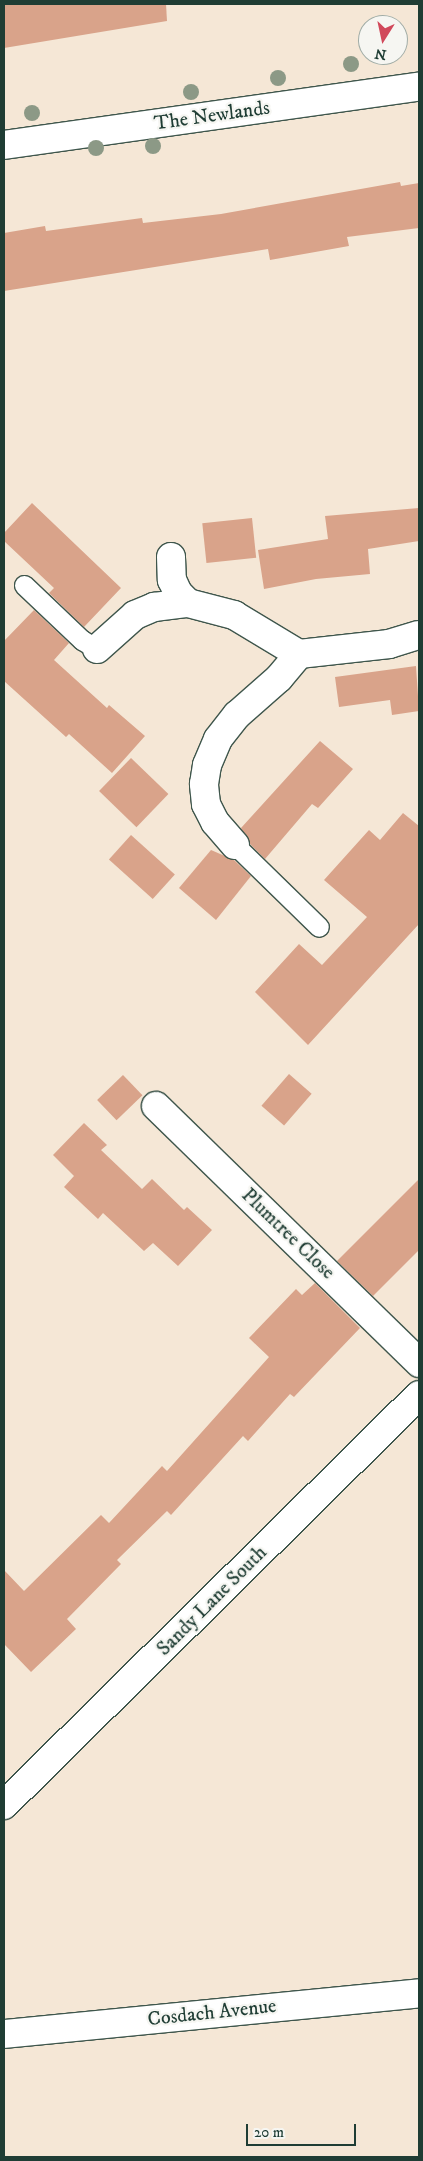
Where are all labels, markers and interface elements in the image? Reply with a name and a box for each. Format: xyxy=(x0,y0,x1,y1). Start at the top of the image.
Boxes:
north arrow xyxy=(358,15,408,65)
text: N xyxy=(373,44,388,64)
street label: The Newlands xyxy=(153,96,271,136)
street label: Plumtree Close xyxy=(236,1183,340,1285)
street label: Sandy Lane South xyxy=(152,1541,272,1661)
street label: Cosdach Avenue xyxy=(146,1994,278,2032)
scale bar xyxy=(248,2114,358,2146)
text: 20 m xyxy=(254,2123,284,2142)

